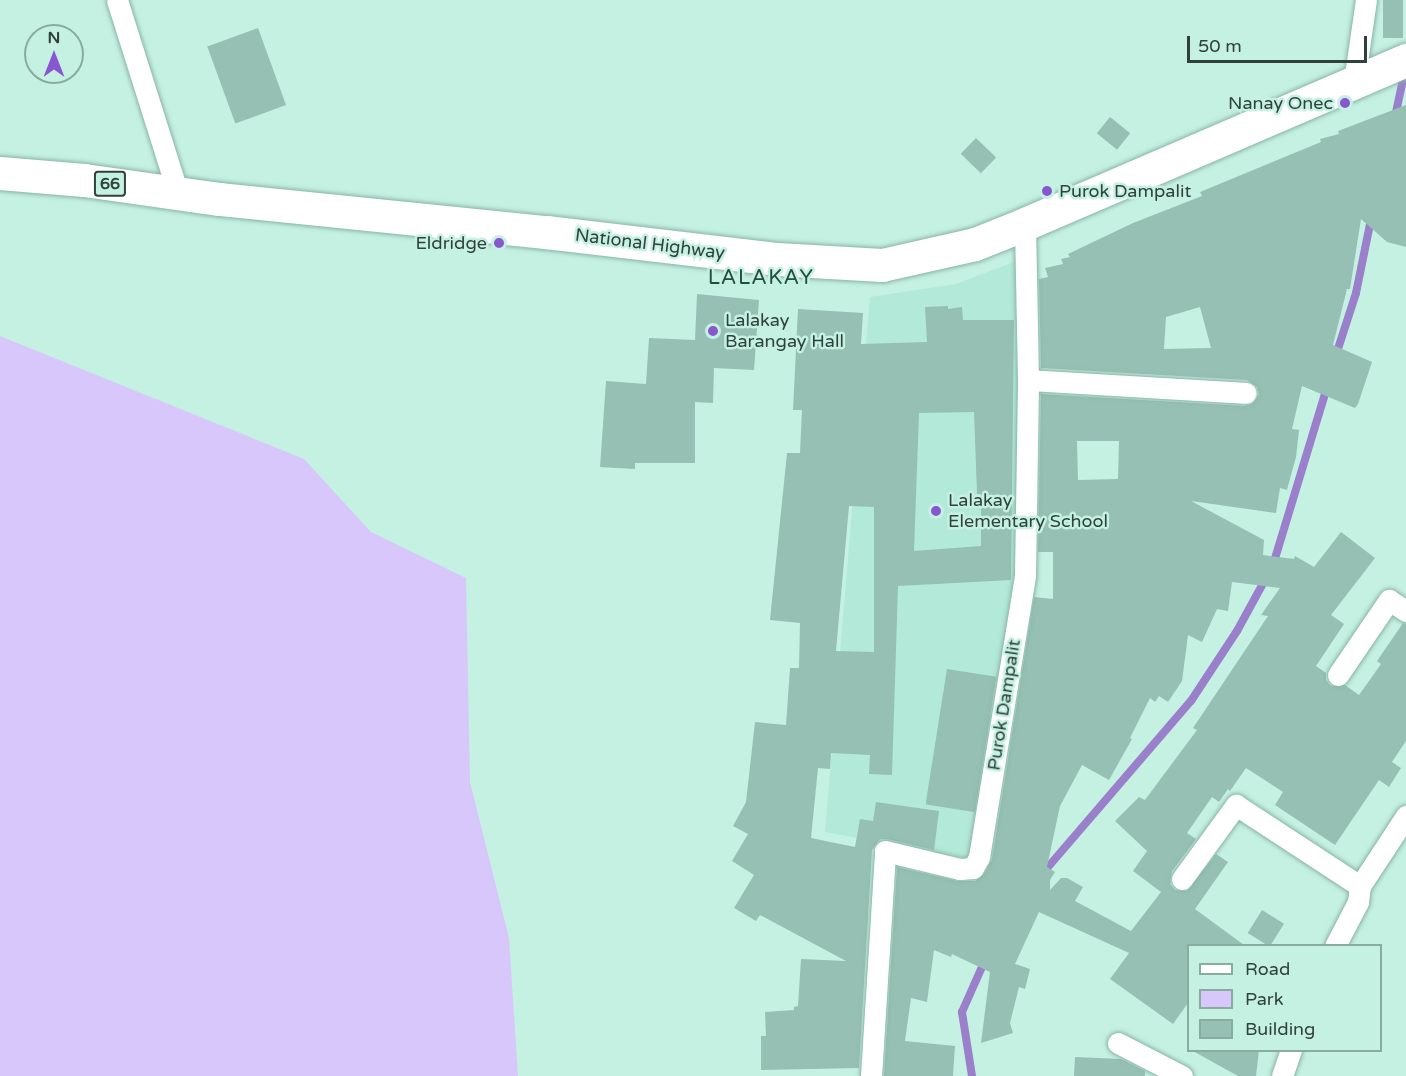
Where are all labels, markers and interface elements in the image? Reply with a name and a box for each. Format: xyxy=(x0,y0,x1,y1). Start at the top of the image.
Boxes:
north arrow xyxy=(24,24,84,84)
scale bar xyxy=(1190,24,1370,62)
text: N xyxy=(48,28,60,48)
text: 50 m xyxy=(1198,35,1242,57)
place label: Nanay Onec xyxy=(1228,92,1333,114)
marker: Nanay Onec xyxy=(1338,96,1352,110)
road number: 66 xyxy=(94,171,126,197)
place label: Purok Dampalit xyxy=(1059,180,1191,202)
marker: Purok Dampalit xyxy=(1040,184,1054,198)
street label: National Highway xyxy=(574,224,726,264)
place label: Eldridge xyxy=(415,232,487,254)
marker: Eldridge xyxy=(492,236,506,250)
district label: LALAKAY xyxy=(708,265,814,291)
place label: Lalakay Barangay Hall xyxy=(725,310,844,352)
marker: Lalakay Barangay Hall xyxy=(706,324,720,338)
place label: Lalakay Elementary School xyxy=(948,490,1108,532)
marker: Lalakay Elementary School xyxy=(929,504,943,518)
street label: Purok Dampalit xyxy=(983,638,1025,772)
legend xyxy=(1187,944,1382,1052)
text: Road xyxy=(1245,958,1290,980)
text: Park xyxy=(1245,988,1283,1010)
text: Building xyxy=(1245,1018,1315,1040)

